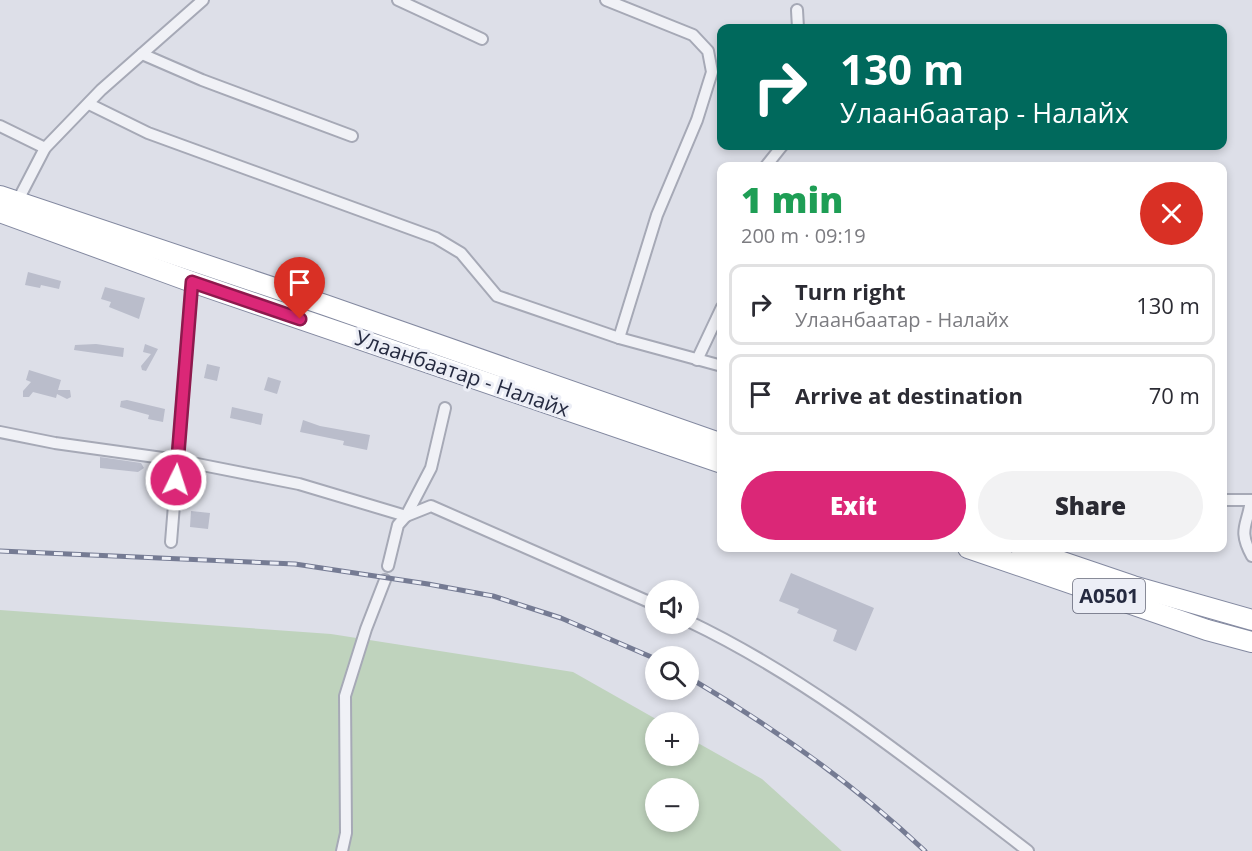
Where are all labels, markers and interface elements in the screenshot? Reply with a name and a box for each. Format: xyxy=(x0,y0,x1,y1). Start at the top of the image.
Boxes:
text: 130 m xyxy=(840,40,964,97)
icon: right xyxy=(741,48,819,126)
text: Улаанбаатар - Налайх xyxy=(840,94,1129,131)
text: 1 min xyxy=(741,175,843,224)
button: close xyxy=(1140,182,1203,245)
text: 200 m · 09:19 xyxy=(741,222,866,249)
pin xyxy=(274,257,325,319)
icon: arrive xyxy=(283,266,316,299)
text: Turn right xyxy=(795,276,906,306)
icon: right xyxy=(744,288,777,321)
text: 130 m xyxy=(1136,290,1200,320)
text: Улаанбаатар - Налайх xyxy=(795,306,1009,333)
street label: Улаанбаатар - Налайх xyxy=(352,323,573,423)
icon: arrive xyxy=(744,378,777,411)
text: Arrive at destination xyxy=(795,380,1023,410)
text: 70 m xyxy=(1149,380,1200,410)
position arrow xyxy=(144,448,208,512)
button: Exit xyxy=(741,471,966,540)
button: Share xyxy=(978,471,1203,540)
road number: A0501 xyxy=(1073,579,1145,613)
map controls xyxy=(645,580,699,832)
button: sound xyxy=(645,580,699,634)
button: search xyxy=(645,646,699,700)
button: + xyxy=(645,712,699,766)
button: − xyxy=(645,778,699,832)

